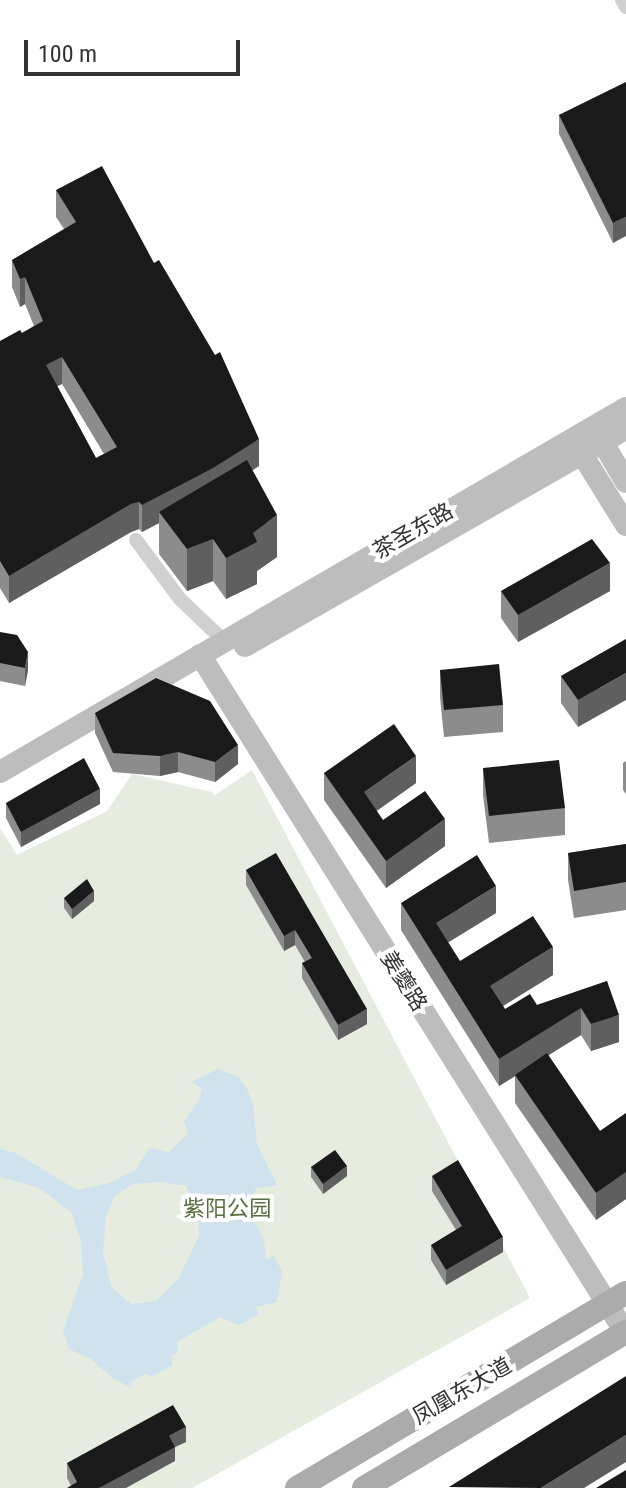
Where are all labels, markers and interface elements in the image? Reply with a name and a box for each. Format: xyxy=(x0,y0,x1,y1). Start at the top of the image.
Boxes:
scale bar xyxy=(28,24,244,74)
text: 100 m xyxy=(38,40,97,68)
street label: 茶圣东路 xyxy=(368,498,458,564)
street label: 姜夔路 xyxy=(375,946,433,1016)
park label: 紫阳公园 xyxy=(183,1196,271,1222)
street label: 凤凰东大道 xyxy=(408,1352,516,1430)

